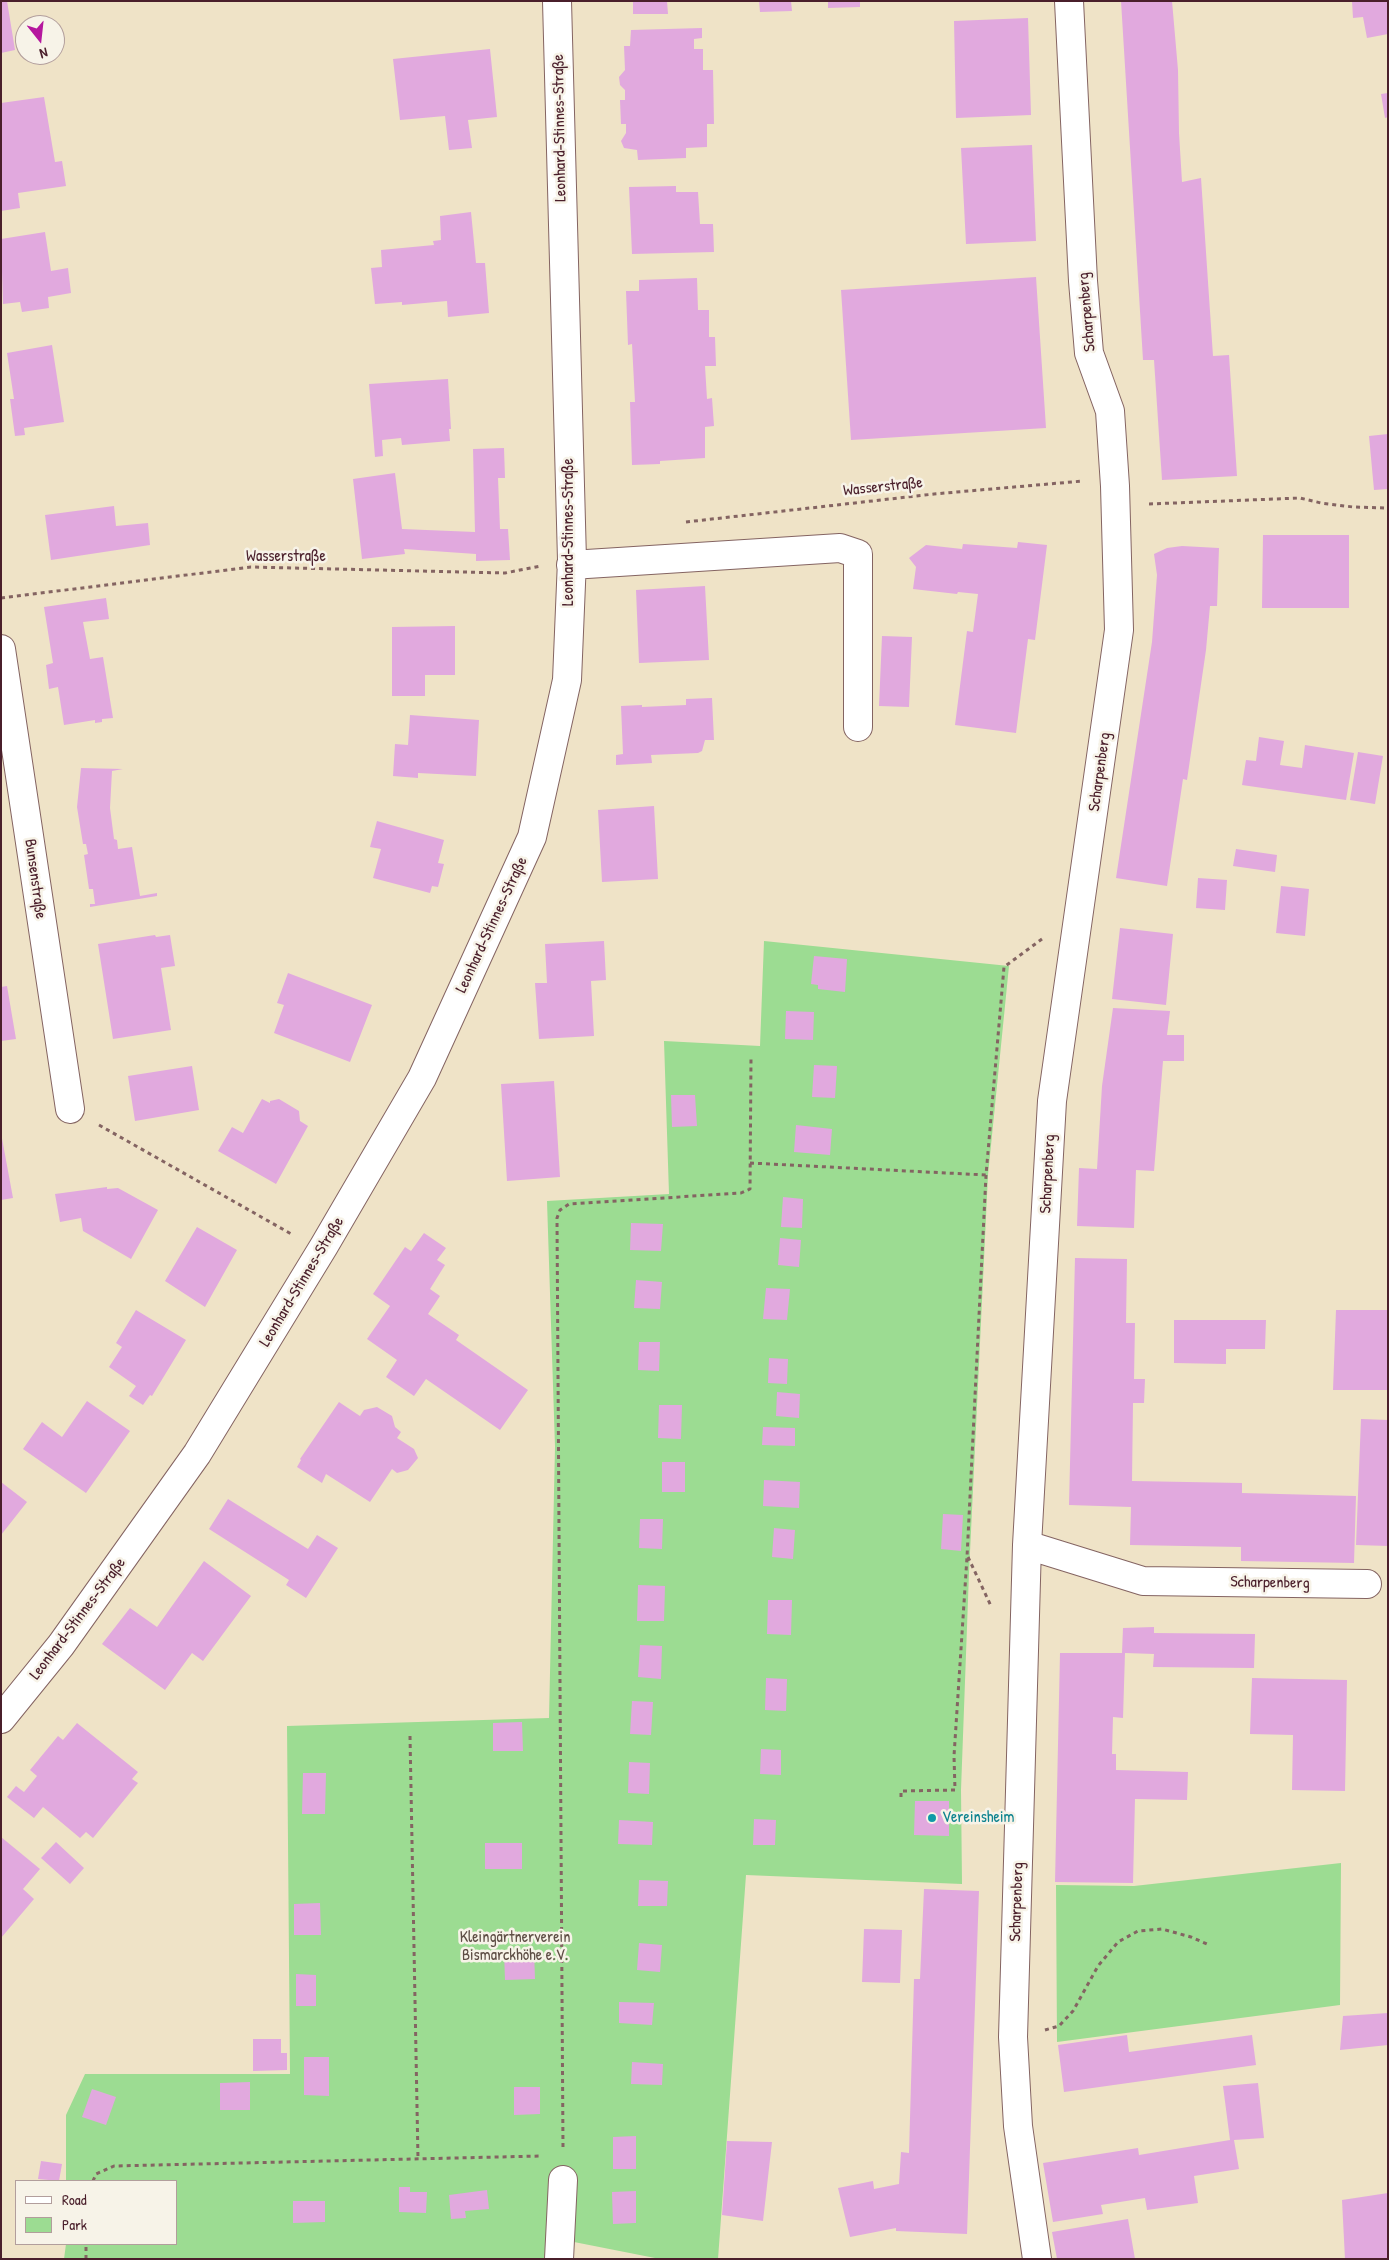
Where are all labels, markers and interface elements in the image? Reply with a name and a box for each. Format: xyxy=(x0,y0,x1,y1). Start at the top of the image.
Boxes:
north arrow xyxy=(15,15,65,65)
text: N xyxy=(38,44,50,64)
street label: Leonhard-Stinnes-Straße xyxy=(549,54,571,202)
street label: Scharpenberg xyxy=(1074,272,1100,352)
street label: Leonhard-Stinnes-Straße xyxy=(559,458,579,606)
street label: Wasserstraße xyxy=(842,473,924,501)
street label: Wasserstraße xyxy=(246,547,326,567)
street label: Scharpenberg xyxy=(1085,731,1115,813)
street label: Bunsenstraße xyxy=(20,838,50,920)
street label: Leonhard-Stinnes-Straße xyxy=(452,854,532,996)
street label: Scharpenberg xyxy=(1036,1134,1060,1214)
street label: Leonhard-Stinnes-Straße xyxy=(256,1214,348,1350)
street label: Leonhard-Stinnes-Straße xyxy=(26,1554,130,1684)
street label: Scharpenberg xyxy=(1230,1573,1310,1593)
place label: Vereinsheim xyxy=(942,1808,1014,1828)
marker: Vereinsheim xyxy=(926,1812,938,1824)
street label: Scharpenberg xyxy=(1006,1862,1028,1942)
park label: Kleingärtnerverein Bismarckhöhe e.V. xyxy=(460,1928,570,1966)
legend xyxy=(15,2180,178,2245)
text: Road xyxy=(62,2189,87,2210)
text: Park xyxy=(62,2214,87,2235)

